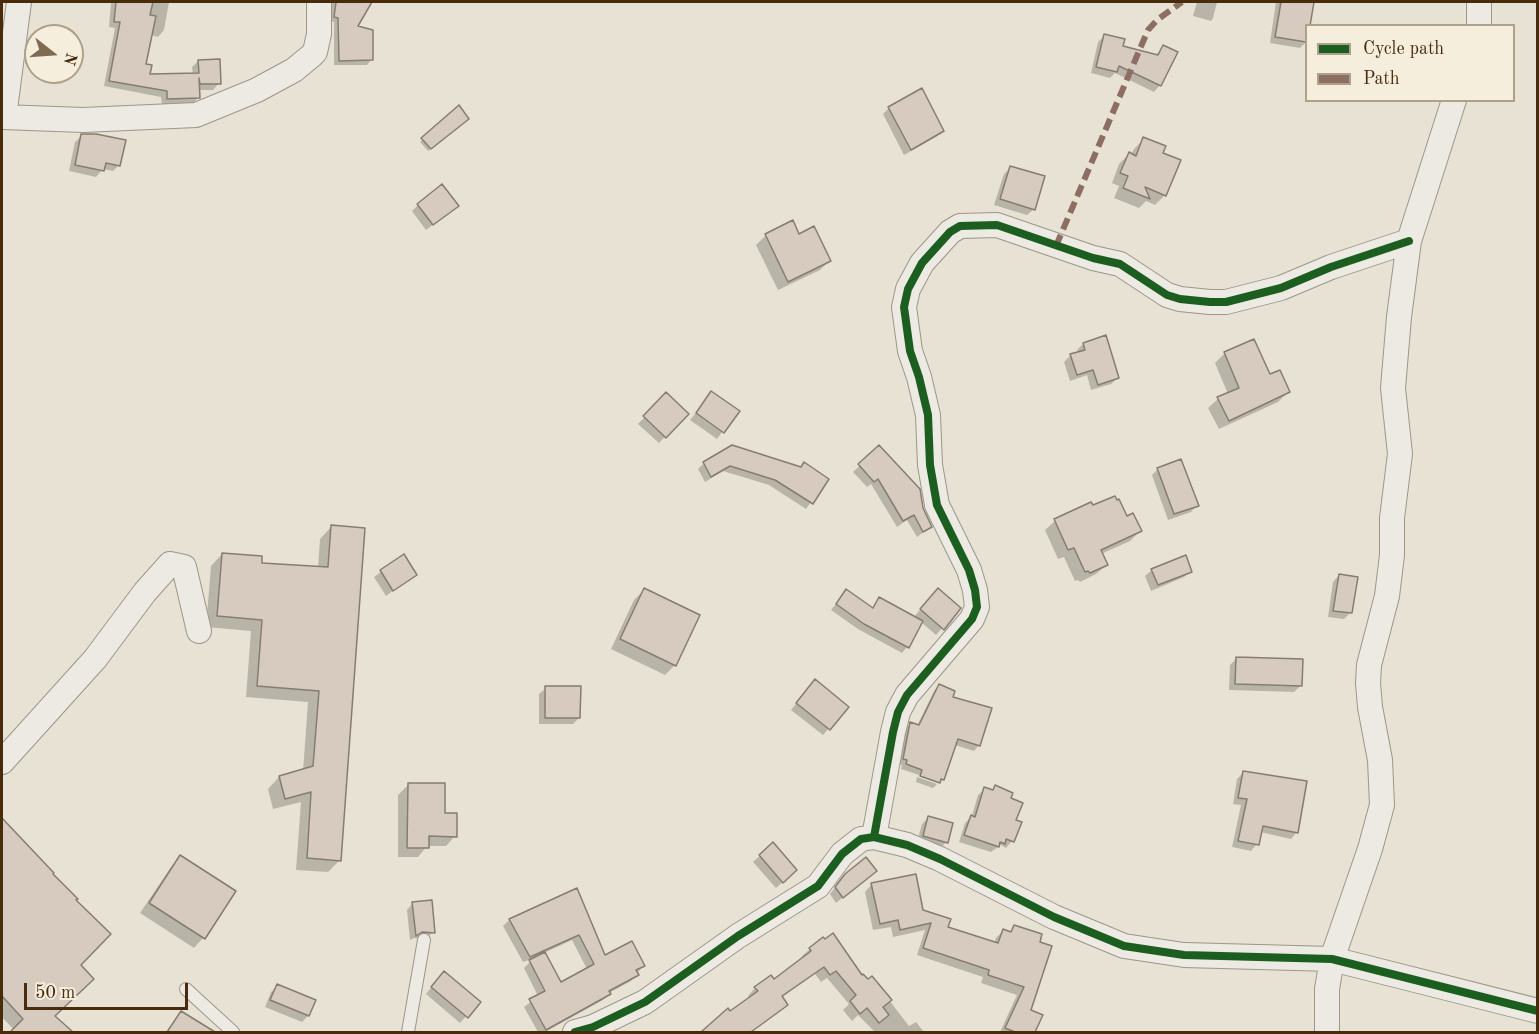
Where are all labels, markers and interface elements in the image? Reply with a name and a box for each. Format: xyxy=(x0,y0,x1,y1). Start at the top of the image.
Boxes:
north arrow xyxy=(24,24,84,84)
legend xyxy=(1305,24,1515,102)
text: Cycle path xyxy=(1363,40,1444,58)
text: N xyxy=(60,50,79,67)
text: Path xyxy=(1363,70,1399,88)
scale bar xyxy=(27,971,190,1009)
text: 50 m xyxy=(35,984,75,1002)

